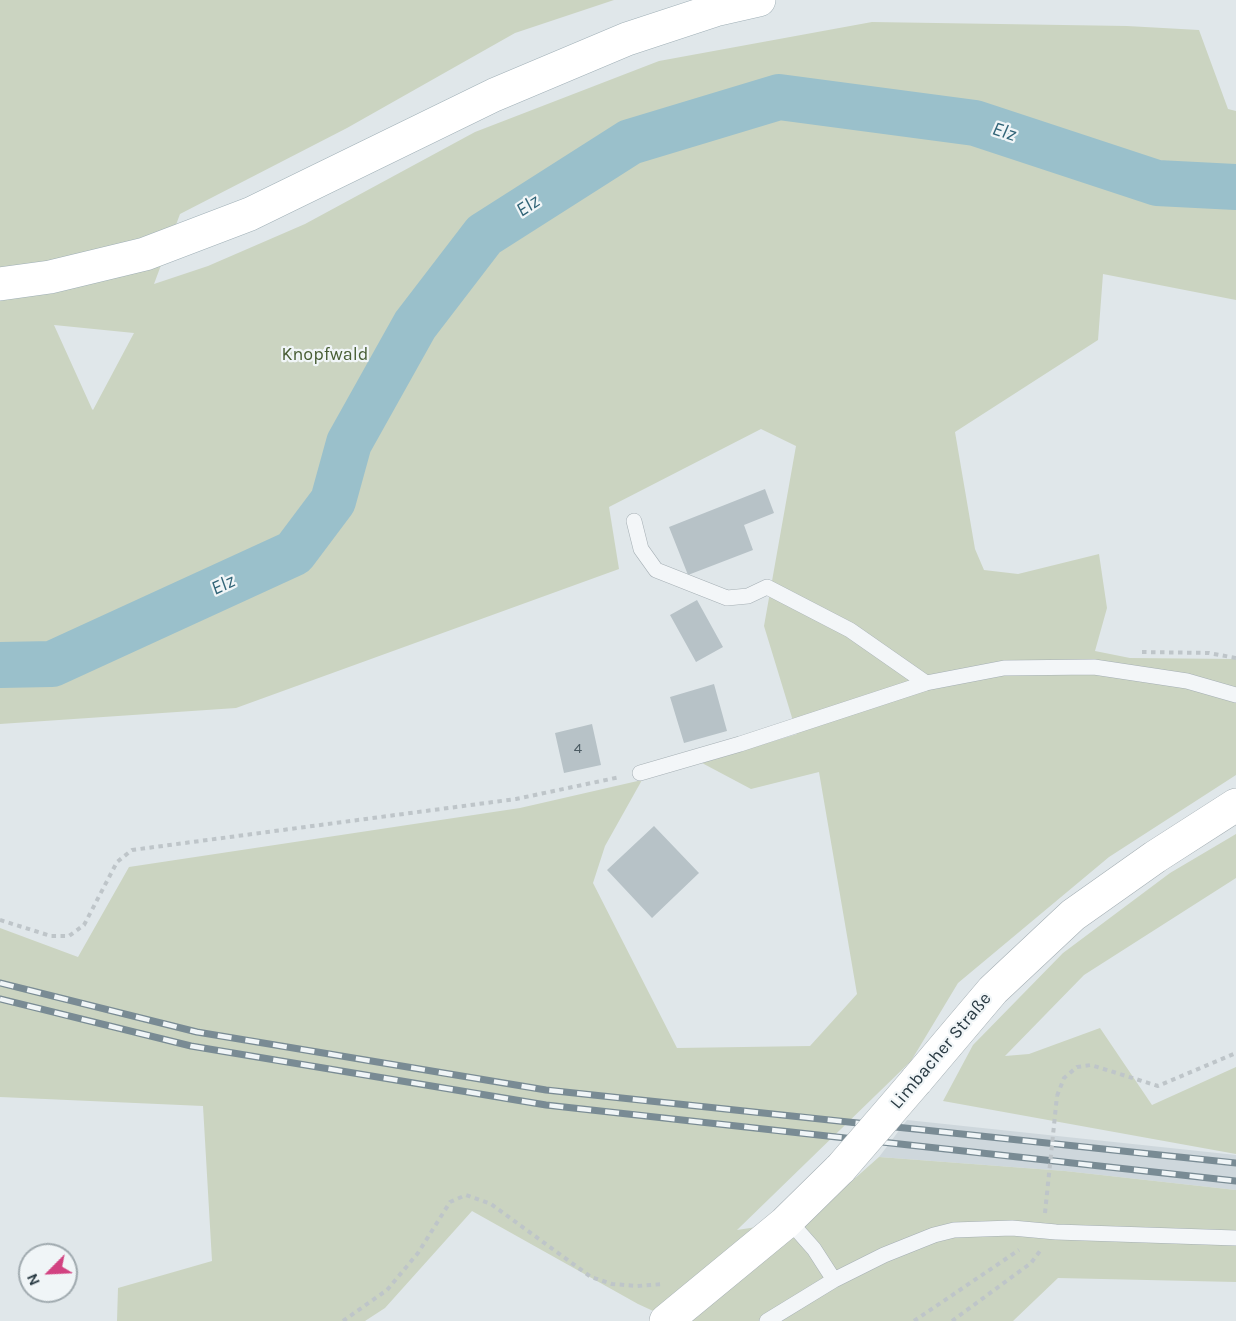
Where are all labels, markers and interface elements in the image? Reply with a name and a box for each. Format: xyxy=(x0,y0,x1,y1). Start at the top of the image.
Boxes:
water label: Elz xyxy=(989,117,1019,147)
water label: Elz xyxy=(512,189,544,223)
park label: Knopfwald xyxy=(282,344,368,366)
water label: Elz xyxy=(207,569,239,601)
house number: 4 xyxy=(574,740,582,758)
street label: Limbacher Straße xyxy=(886,988,996,1114)
north arrow xyxy=(18,1243,78,1303)
text: N xyxy=(22,1271,44,1289)

